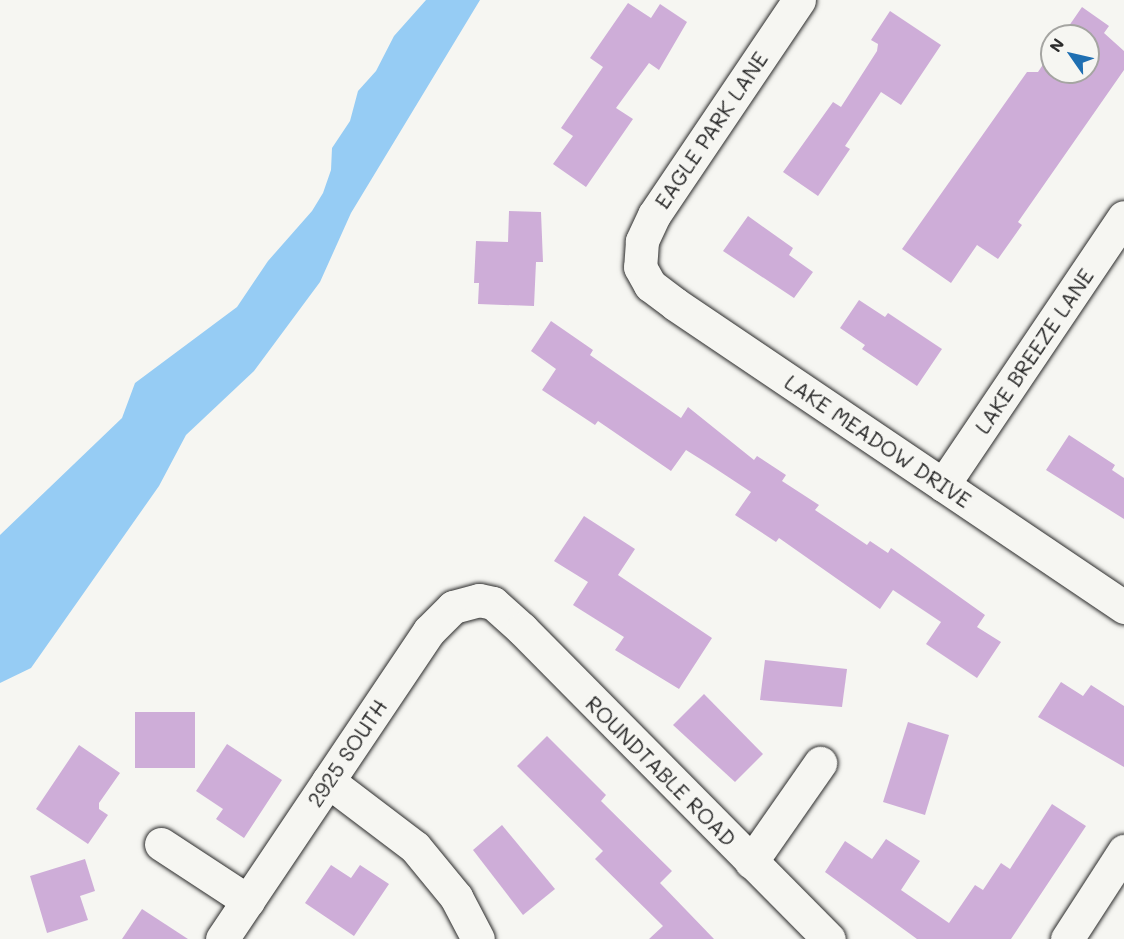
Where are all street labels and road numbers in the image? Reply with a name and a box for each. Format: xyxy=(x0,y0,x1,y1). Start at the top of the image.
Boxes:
street label: EAGLE PARK LANE xyxy=(649,47,773,213)
street label: LAKE BREEZE LANE xyxy=(969,264,1099,438)
street label: LAKE MEADOW DRIVE xyxy=(780,369,976,513)
street label: ROUNDTABLE ROAD xyxy=(581,691,741,851)
street label: 2925 SOUTH xyxy=(302,695,392,811)

